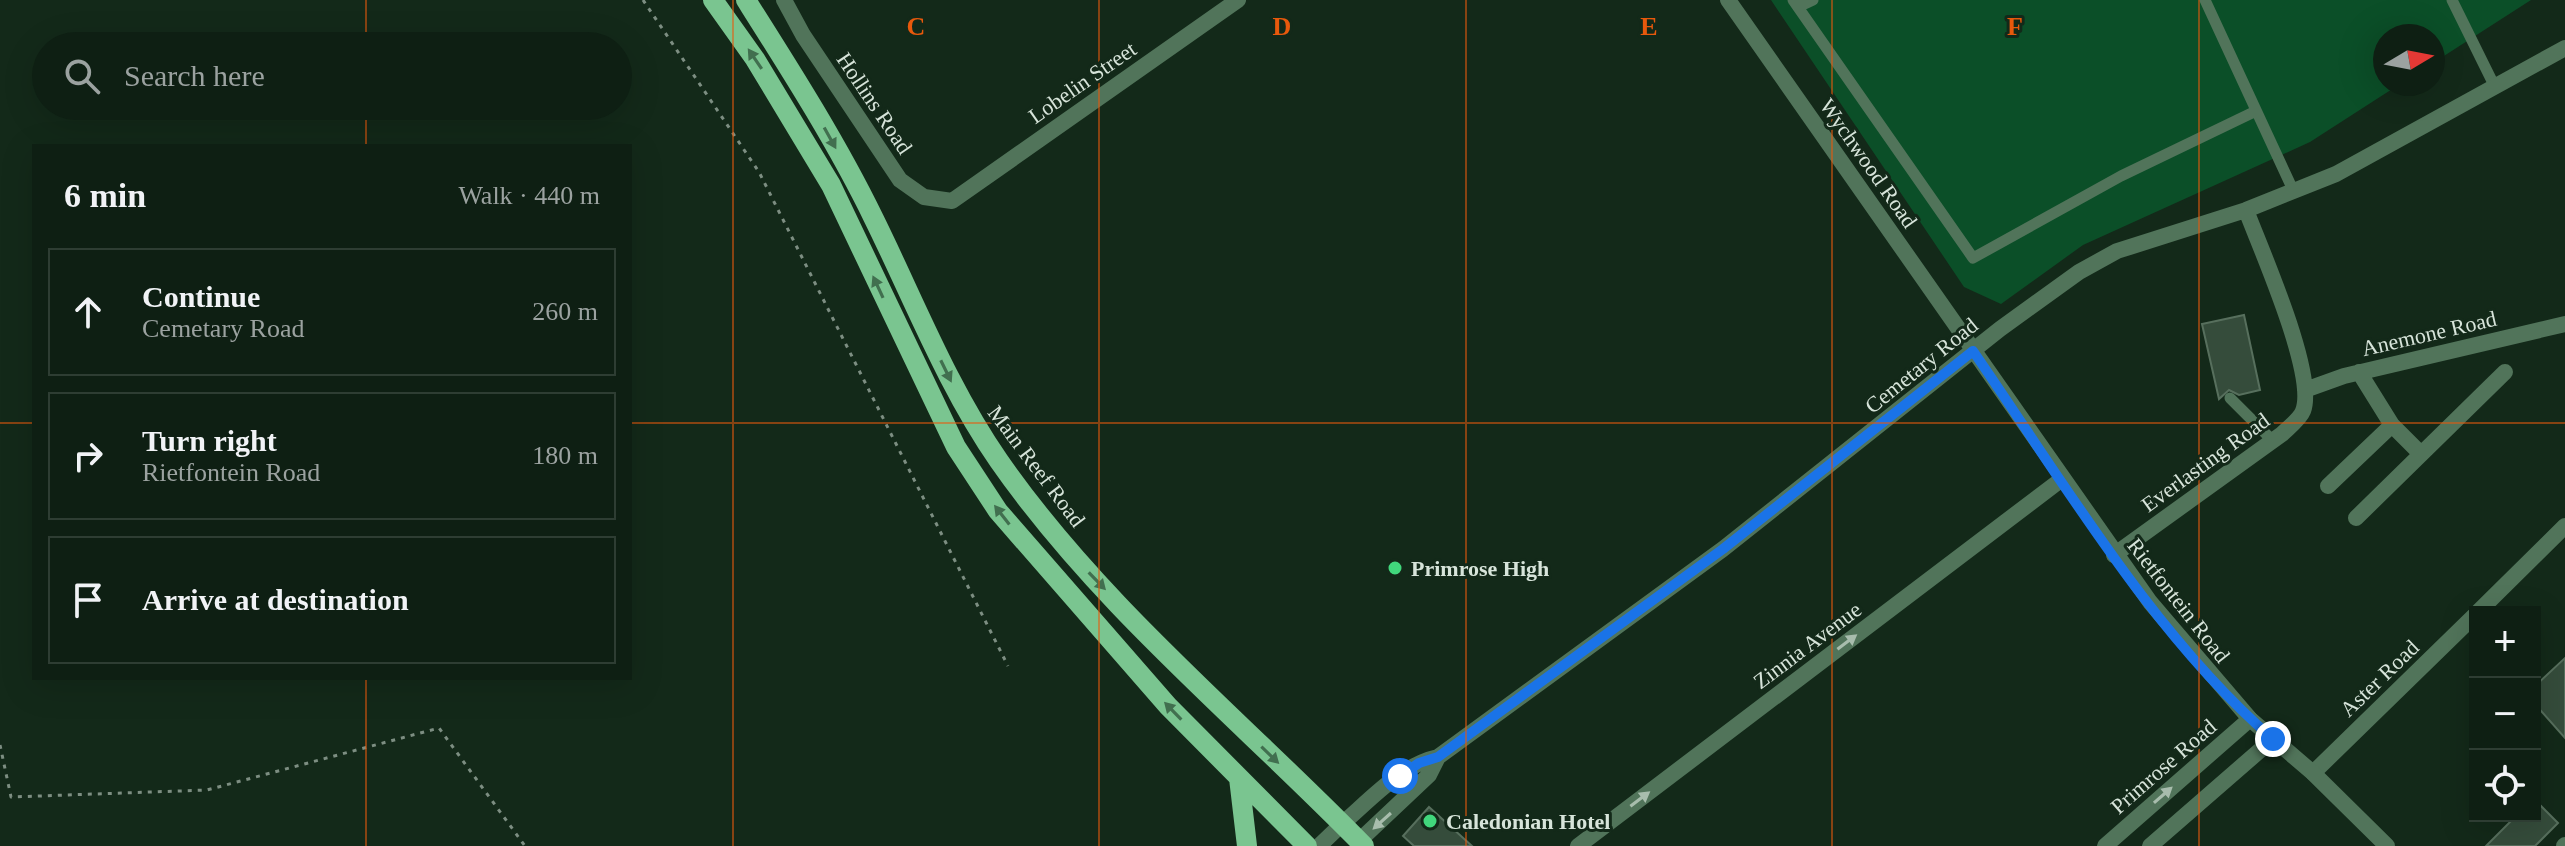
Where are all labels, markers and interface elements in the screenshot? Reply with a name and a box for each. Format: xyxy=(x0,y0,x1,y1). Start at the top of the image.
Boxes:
text: C xyxy=(907,12,925,41)
text: D xyxy=(1273,12,1291,41)
text: E xyxy=(1640,12,1658,41)
text: F xyxy=(2007,12,2023,41)
north arrow xyxy=(2373,24,2445,96)
search box xyxy=(32,32,632,120)
street label: Lobelin Street xyxy=(1024,36,1141,129)
one-way arrow xyxy=(748,48,762,70)
street label: Hollins Road xyxy=(832,48,918,159)
icon: search xyxy=(60,54,104,98)
text: Search here xyxy=(124,59,265,92)
street label: Wychwood Road xyxy=(1815,94,1922,233)
one-way arrow xyxy=(823,127,837,149)
text: 6 min xyxy=(64,177,146,214)
text: Walk · 440 m xyxy=(458,181,600,210)
one-way arrow xyxy=(871,276,885,299)
text: Continue xyxy=(142,280,260,313)
icon: ahead xyxy=(66,290,110,334)
text: 260 m xyxy=(532,297,598,326)
street label: Anemone Road xyxy=(2359,306,2499,361)
street label: Cemetary Road xyxy=(1860,312,1983,418)
text: Cemetary Road xyxy=(142,314,304,343)
one-way arrow xyxy=(939,359,953,382)
street label: Main Reef Road xyxy=(983,401,1090,532)
street label: Everlasting Road xyxy=(2136,408,2274,517)
text: Turn right xyxy=(142,424,277,457)
icon: right xyxy=(66,434,110,478)
text: 180 m xyxy=(532,441,598,470)
text: Rietfontein Road xyxy=(142,458,320,487)
one-way arrow xyxy=(995,505,1011,525)
street label: Rietfontein Road xyxy=(2122,533,2235,667)
place label: Primrose High xyxy=(1411,556,1549,581)
marker: Primrose High xyxy=(1386,559,1404,577)
one-way arrow xyxy=(1088,571,1106,590)
icon: arrive xyxy=(66,578,110,622)
text: Arrive at destination xyxy=(142,583,409,616)
street label: Zinnia Avenue xyxy=(1748,597,1866,694)
map controls xyxy=(2469,606,2541,822)
button: + xyxy=(2469,606,2541,678)
one-way arrow xyxy=(1837,635,1857,651)
street label: Aster Road xyxy=(2335,635,2424,722)
button: − xyxy=(2469,678,2541,750)
one-way arrow xyxy=(1164,702,1182,721)
street label: Primrose Road xyxy=(2106,714,2221,819)
route end xyxy=(2255,721,2291,757)
one-way arrow xyxy=(1260,745,1279,763)
button: locate xyxy=(2469,750,2541,822)
route start xyxy=(1382,758,1418,794)
one-way arrow xyxy=(2153,787,2173,804)
one-way arrow xyxy=(1629,791,1651,807)
place label: Caledonian Hotel xyxy=(1446,809,1610,834)
one-way arrow xyxy=(1373,811,1392,829)
marker: Caledonian Hotel xyxy=(1421,812,1439,830)

